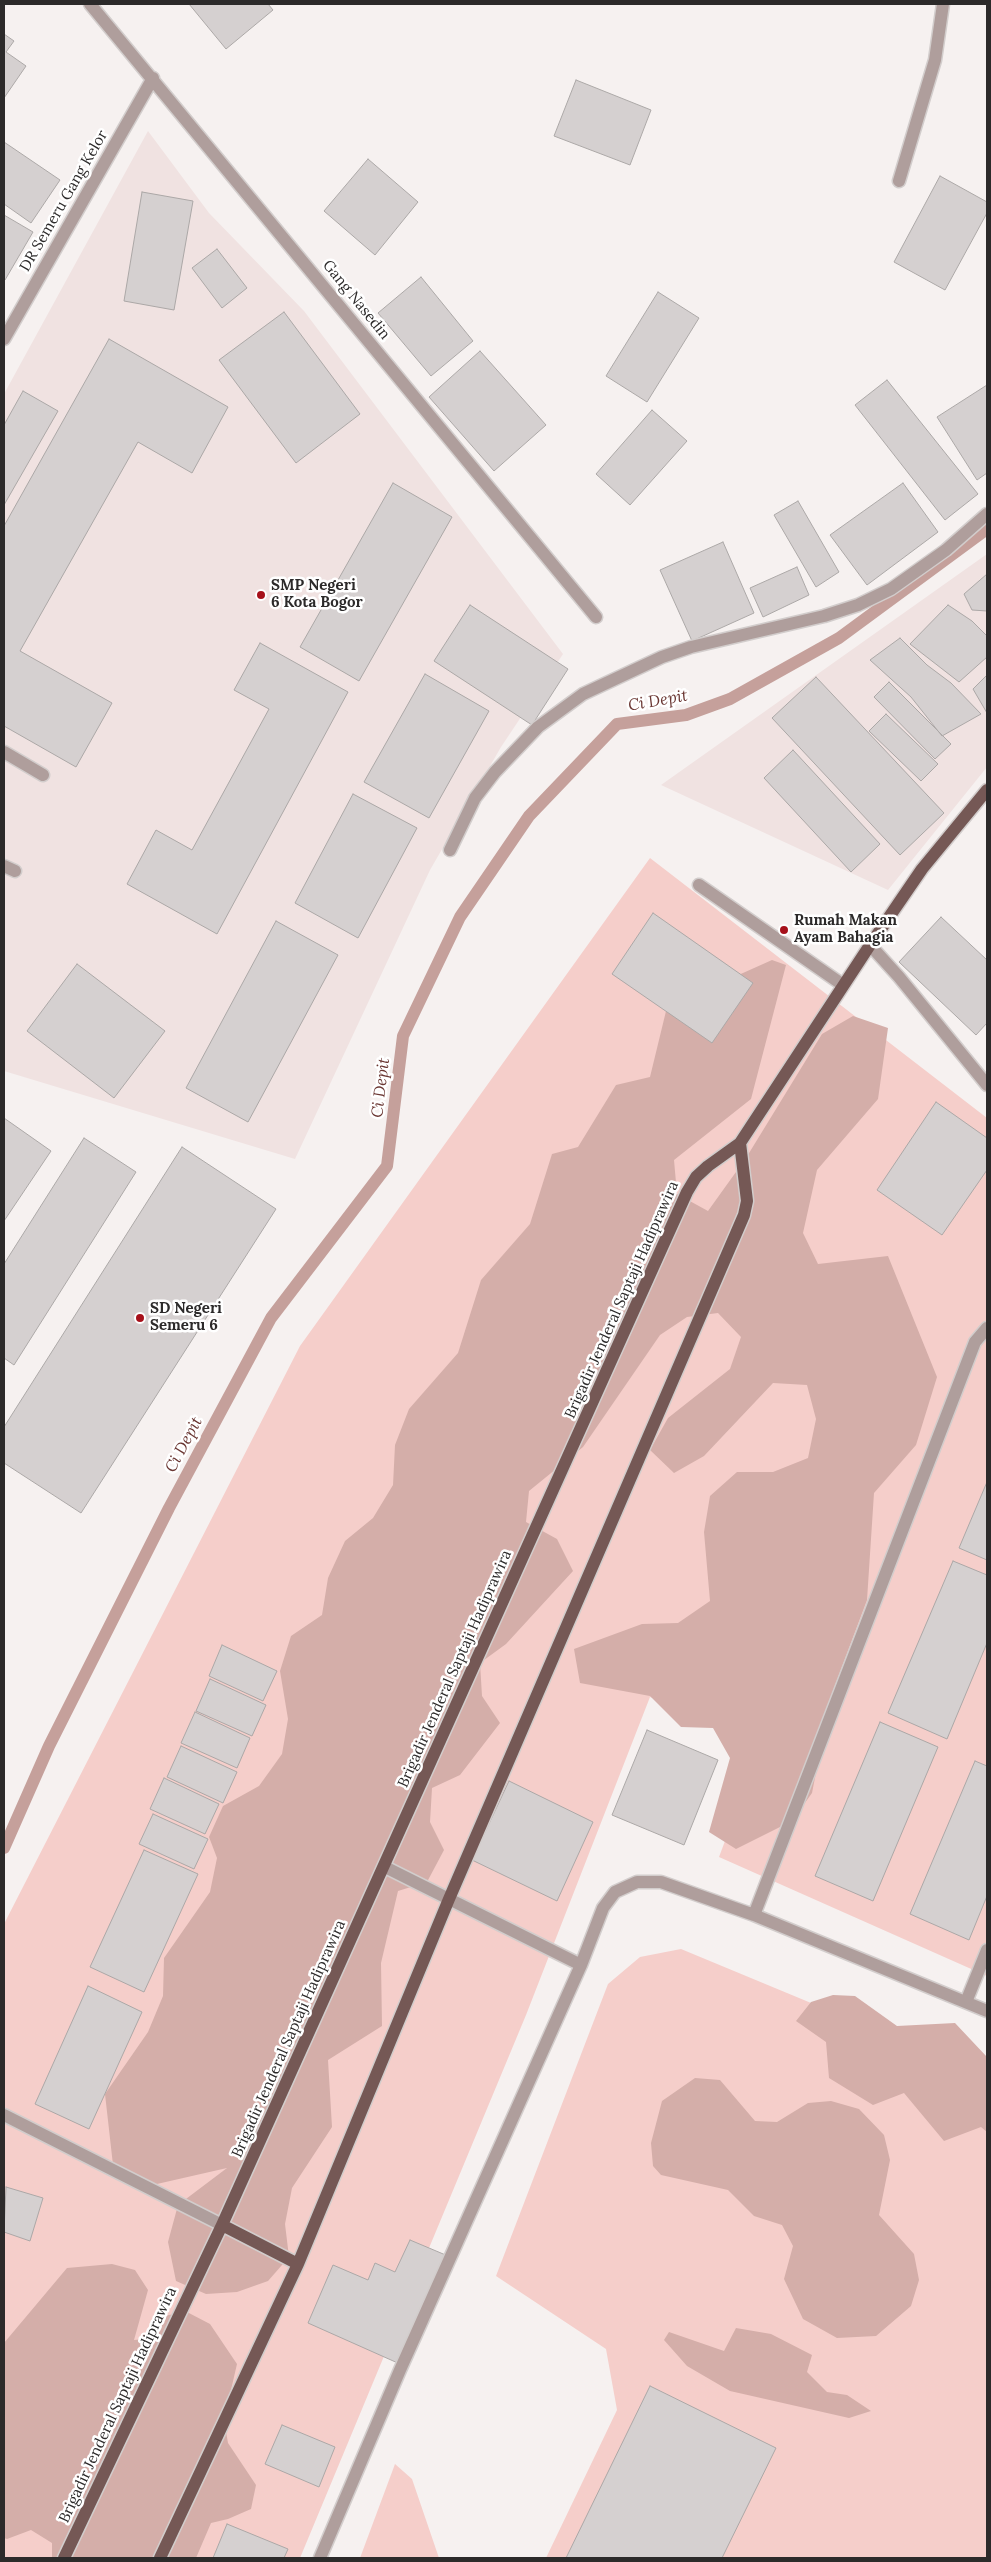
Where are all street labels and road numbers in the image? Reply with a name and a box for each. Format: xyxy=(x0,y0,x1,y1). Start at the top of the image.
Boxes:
street label: DR Semeru Gang Kelor xyxy=(16,127,112,275)
street label: Gang Nasedin xyxy=(319,257,393,343)
street label: Brigadir Jenderal Saptaji Hadiprawira xyxy=(561,1178,683,1422)
street label: Brigadir Jenderal Saptaji Hadiprawira xyxy=(394,1547,516,1791)
street label: Brigadir Jenderal Saptaji Hadiprawira xyxy=(228,1917,350,2161)
street label: Brigadir Jenderal Saptaji Hadiprawira xyxy=(55,2284,181,2526)

